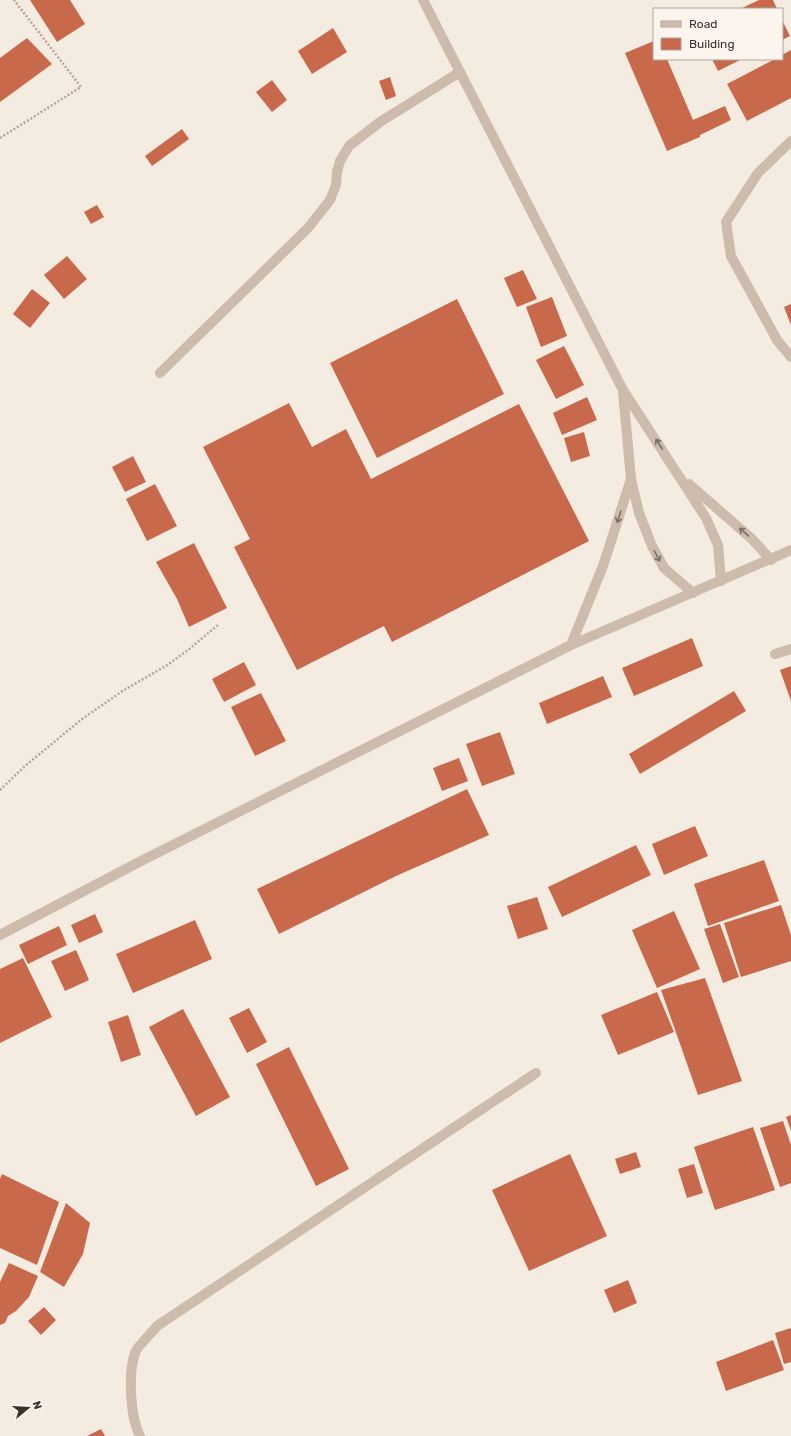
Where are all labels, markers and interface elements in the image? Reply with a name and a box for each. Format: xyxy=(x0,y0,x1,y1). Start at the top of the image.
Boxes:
legend xyxy=(653,8,783,60)
text: Road xyxy=(689,17,717,31)
text: Building xyxy=(689,37,735,51)
one-way arrow xyxy=(654,438,662,450)
one-way arrow xyxy=(615,510,622,523)
one-way arrow xyxy=(738,527,749,536)
one-way arrow xyxy=(654,550,662,562)
north arrow xyxy=(8,1388,48,1428)
text: N xyxy=(30,1399,44,1411)

